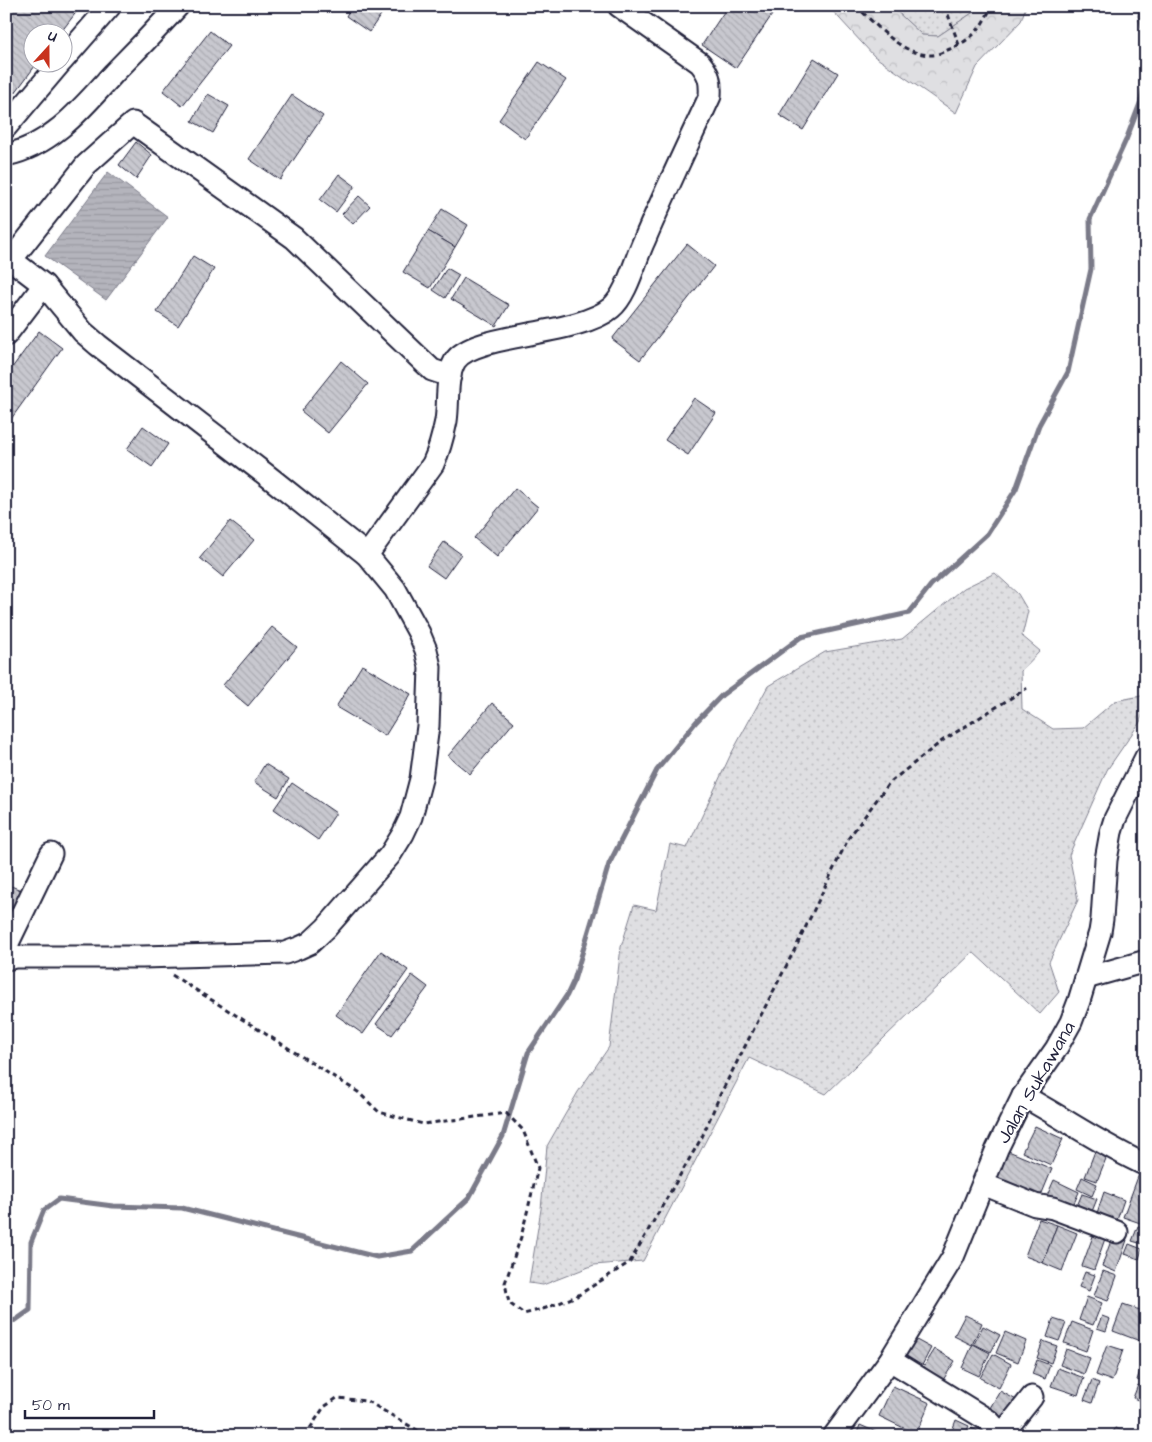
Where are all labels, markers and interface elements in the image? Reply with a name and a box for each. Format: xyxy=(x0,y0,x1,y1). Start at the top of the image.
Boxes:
north arrow xyxy=(22,22,72,72)
text: U xyxy=(45,26,60,48)
street label: Jalan Sukawana xyxy=(990,1016,1082,1149)
scale bar xyxy=(25,1387,154,1419)
text: 50 m xyxy=(32,1395,70,1416)

